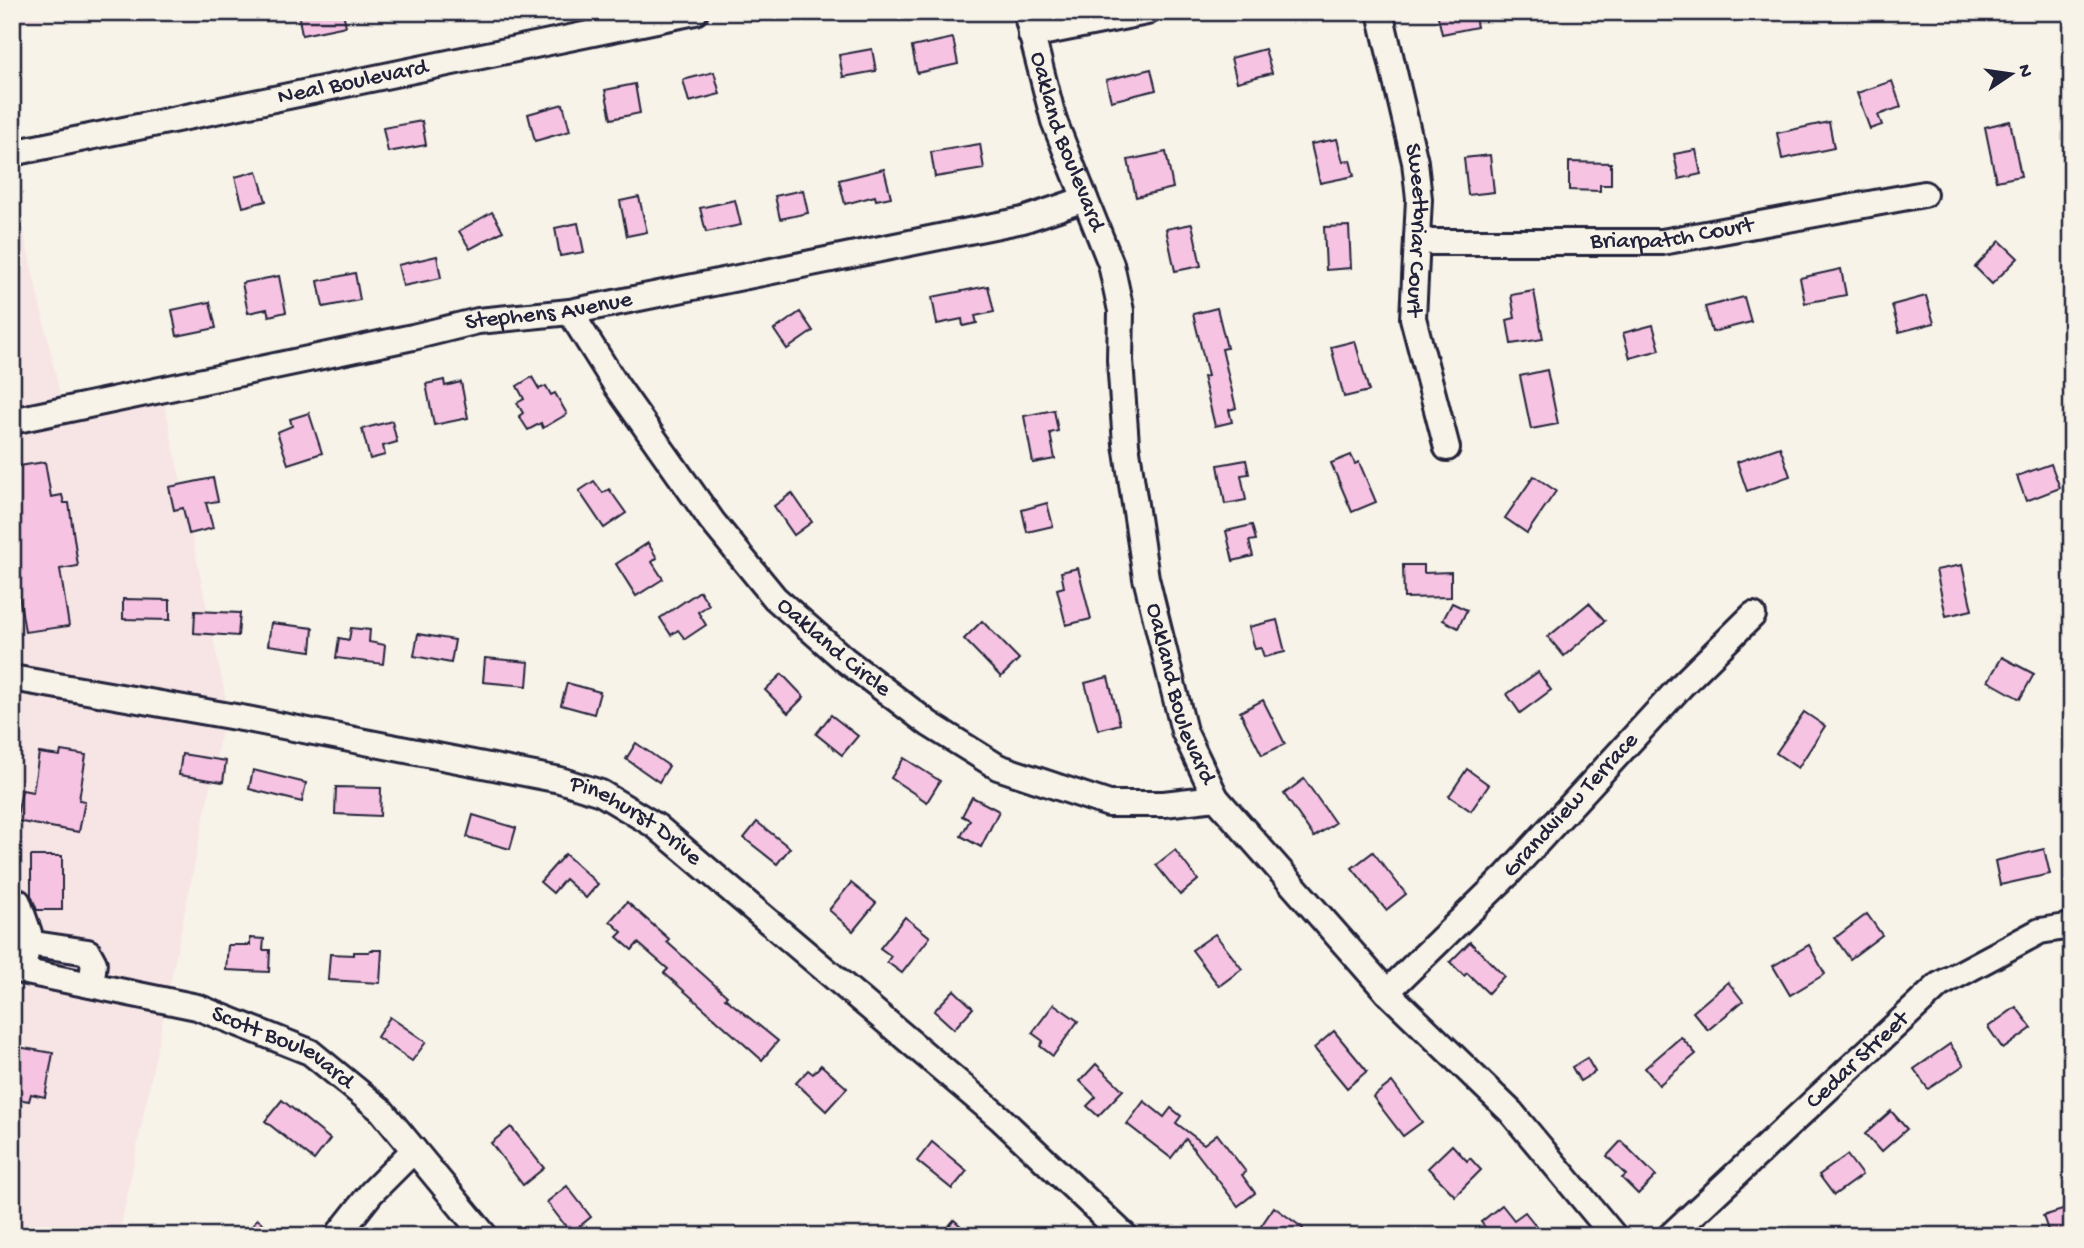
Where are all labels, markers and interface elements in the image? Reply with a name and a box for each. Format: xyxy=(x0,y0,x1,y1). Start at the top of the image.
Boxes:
north arrow xyxy=(1976,38,2046,108)
street label: Oakland Boulevard xyxy=(1022,49,1112,237)
street label: Neal Boulevard xyxy=(275,53,432,112)
text: N xyxy=(2012,62,2037,80)
street label: Sweetbriar Court xyxy=(1397,141,1434,319)
street label: Briarpatch Court xyxy=(1589,211,1758,257)
street label: Stephens Avenue xyxy=(462,285,635,338)
street label: Oakland Circle xyxy=(770,591,897,704)
street label: Oakland Boulevard xyxy=(1138,600,1223,791)
street label: Grandview Terrace xyxy=(1497,726,1645,884)
street label: Pinehurst Drive xyxy=(565,769,708,873)
street label: Scott Boulevard xyxy=(207,1000,361,1097)
street label: Cedar Street xyxy=(1800,1004,1917,1116)

